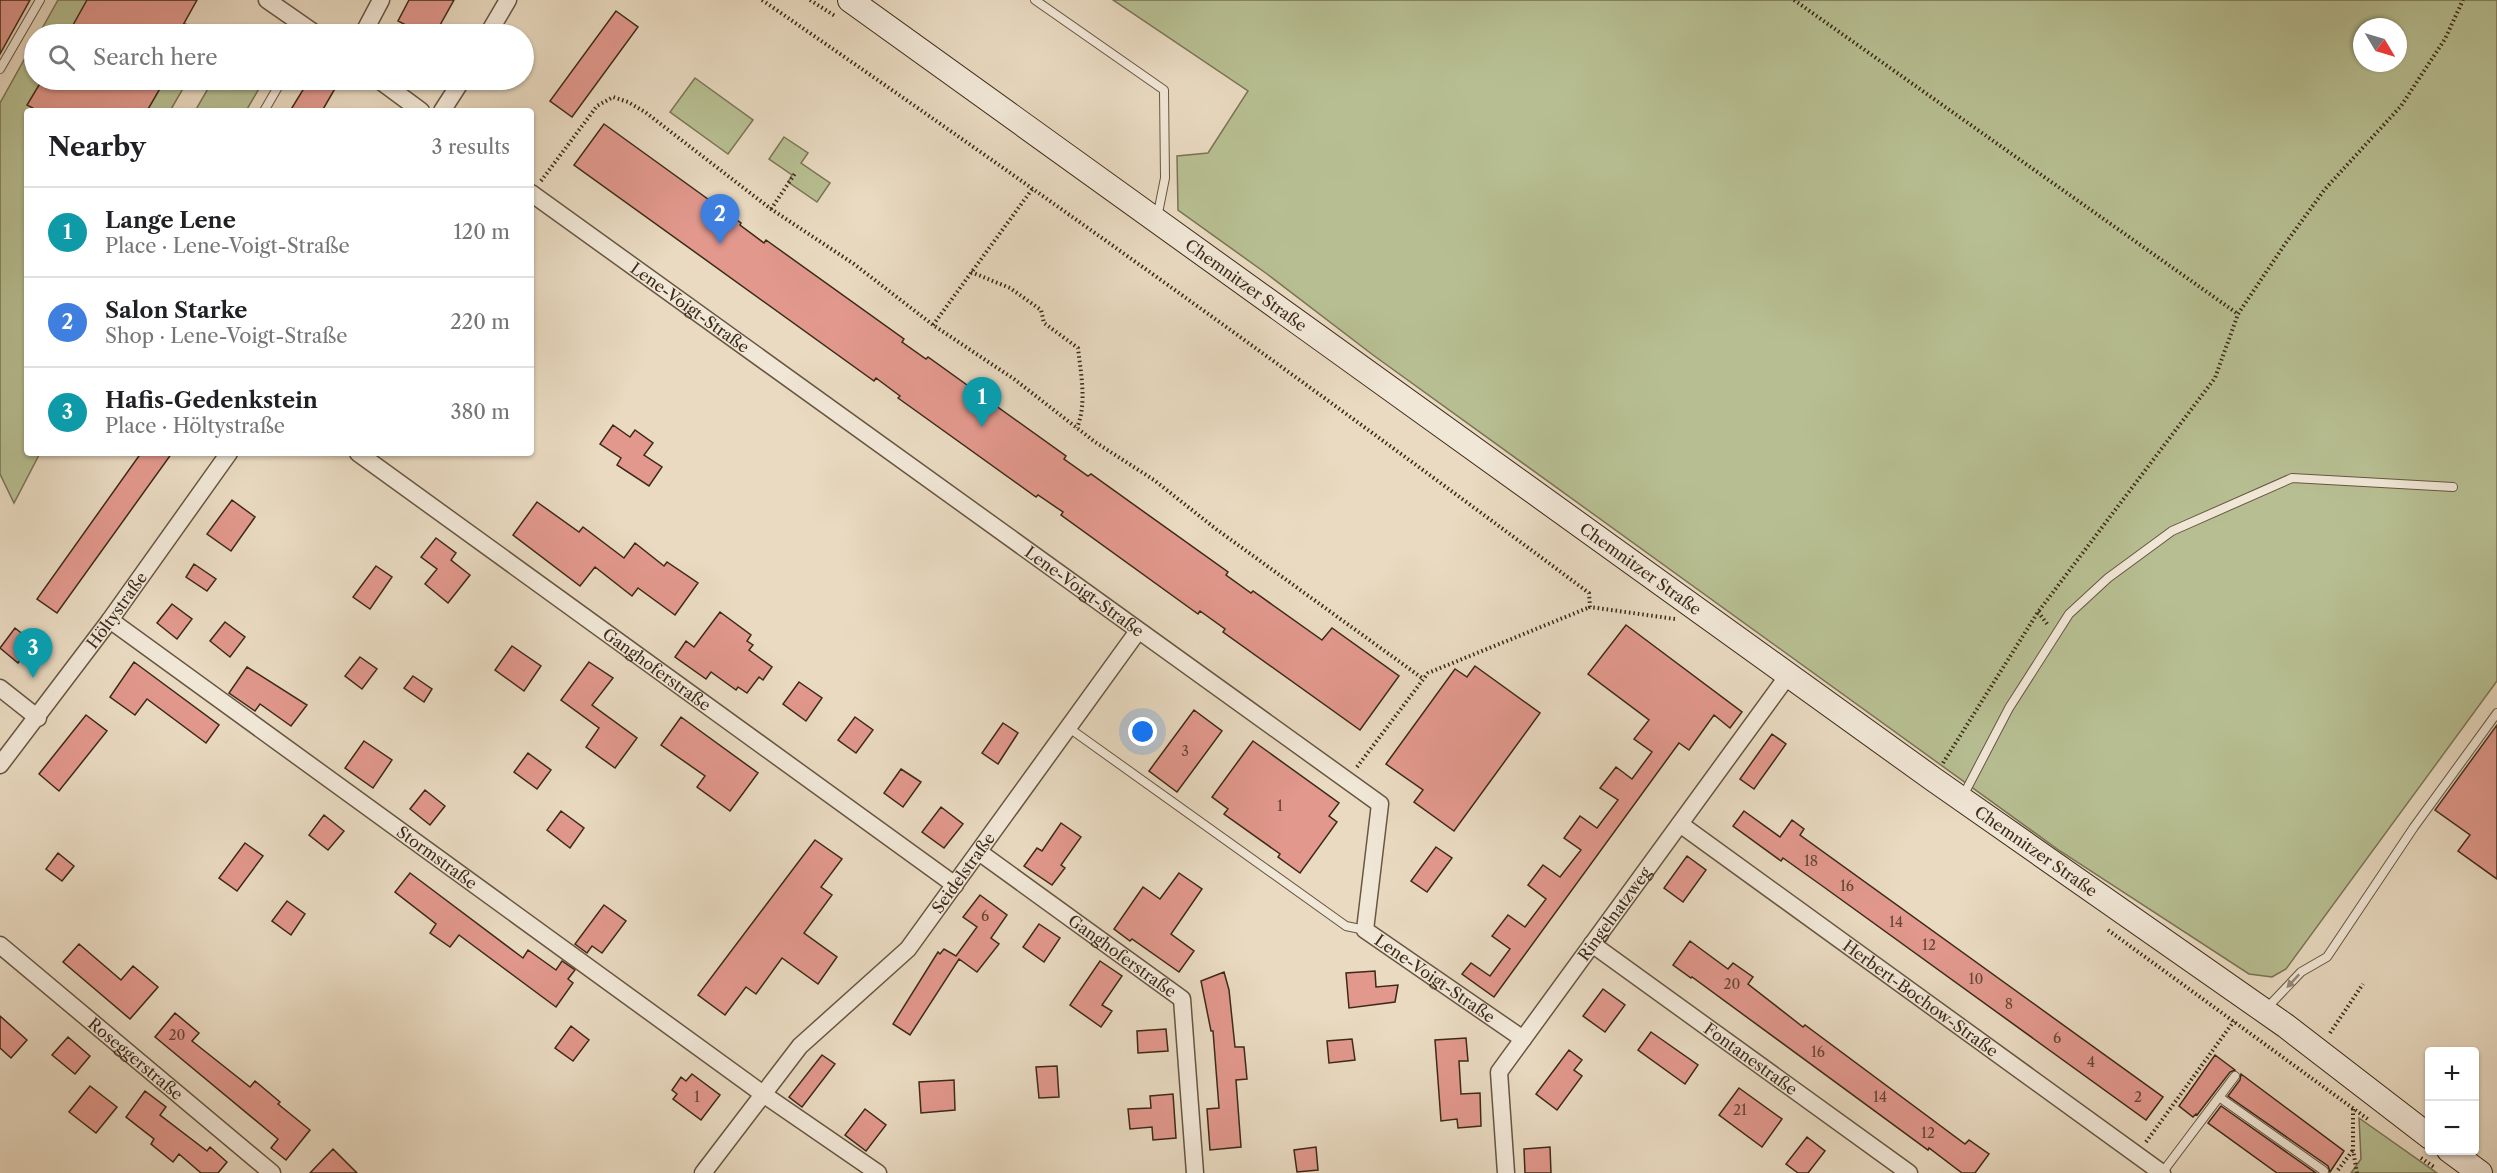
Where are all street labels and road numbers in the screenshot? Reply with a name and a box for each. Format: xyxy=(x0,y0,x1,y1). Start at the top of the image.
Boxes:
street label: Chemnitzer Straße xyxy=(1181,234,1311,335)
street label: Lene-Voigt-Straße xyxy=(627,258,753,357)
street label: Chemnitzer Straße xyxy=(1576,518,1706,619)
street label: Lene-Voigt-Straße xyxy=(1021,542,1148,641)
street label: Höltystraße xyxy=(82,568,151,652)
street label: Ganghoferstraße xyxy=(599,624,715,715)
street label: Chemnitzer Straße xyxy=(1971,801,2101,901)
street label: Stormstraße xyxy=(393,821,481,893)
street label: Seidelstraße xyxy=(927,829,999,917)
street label: Ringelnatzweg xyxy=(1573,862,1655,965)
street label: Ganghoferstraße xyxy=(1064,910,1180,1002)
street label: Lene-Voigt-Straße xyxy=(1371,930,1499,1027)
street label: Herbert-Bochow-Straße xyxy=(1839,935,2002,1061)
street label: Roseggerstraße xyxy=(84,1013,187,1104)
street label: Fontanestraße xyxy=(1700,1018,1802,1099)

